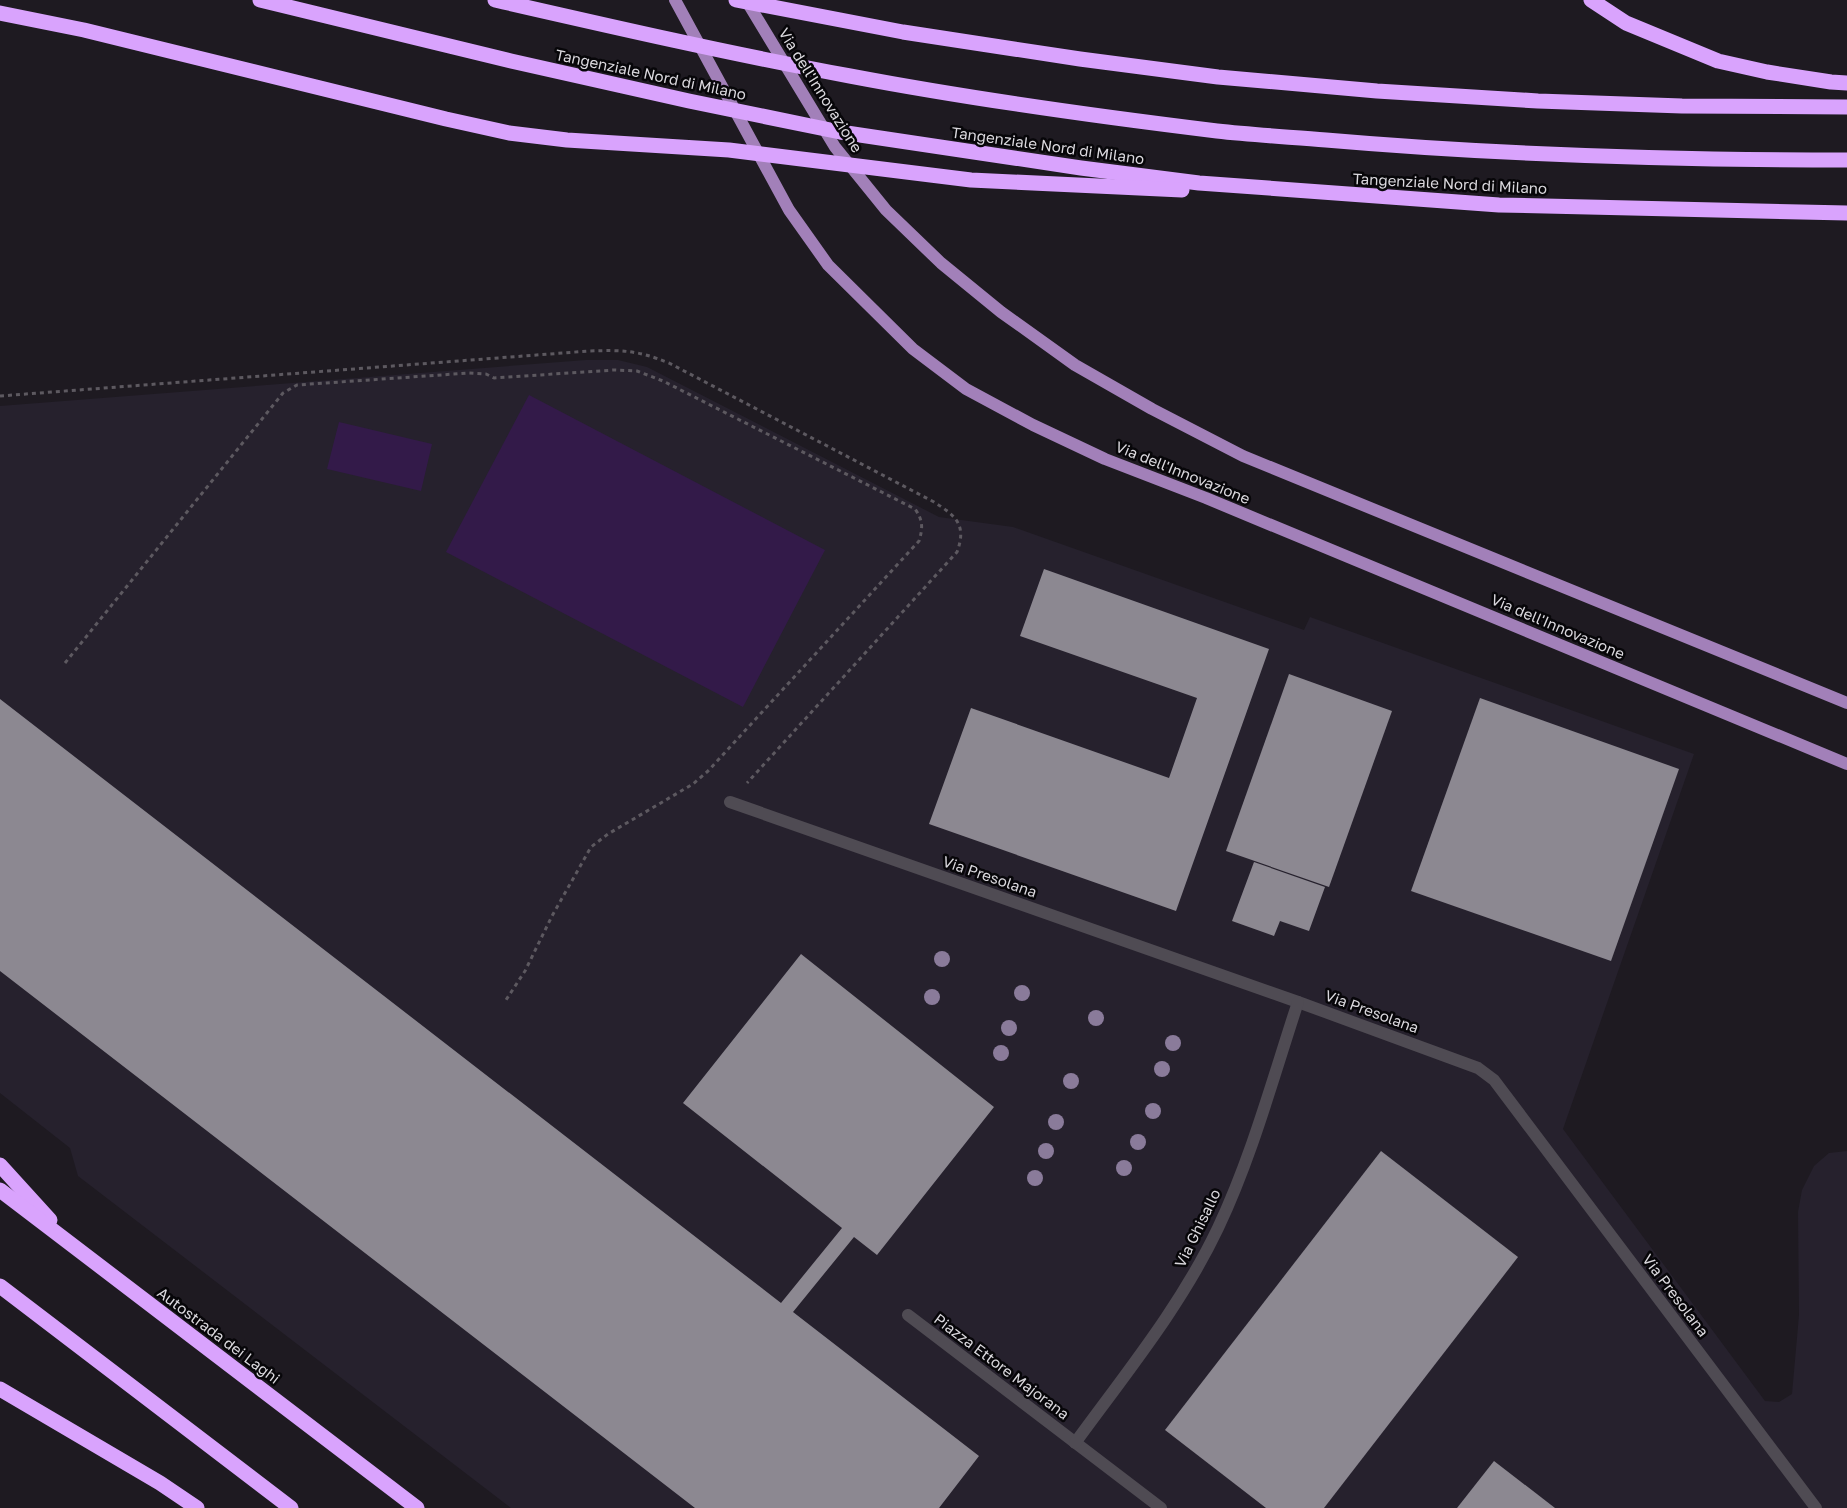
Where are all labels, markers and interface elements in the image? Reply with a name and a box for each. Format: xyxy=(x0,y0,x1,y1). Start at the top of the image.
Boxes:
street label: Via dell'Innovazione xyxy=(775,24,867,156)
street label: Tangenziale Nord di Milano xyxy=(554,45,748,103)
street label: Tangenziale Nord di Milano xyxy=(950,123,1146,167)
street label: Tangenziale Nord di Milano xyxy=(1352,169,1548,197)
street label: Via dell'Innovazione xyxy=(1113,437,1253,507)
street label: Via dell'Innovazione xyxy=(1488,590,1628,662)
street label: Via Presolana xyxy=(941,851,1039,901)
street label: Via Presolana xyxy=(1323,986,1421,1036)
street label: Via Ghisallo xyxy=(1170,1186,1224,1270)
street label: Via Presolana xyxy=(1639,1250,1713,1340)
street label: Autostrada dei Laghi xyxy=(154,1283,284,1387)
street label: Piazza Ettore Majorana xyxy=(931,1309,1073,1423)

